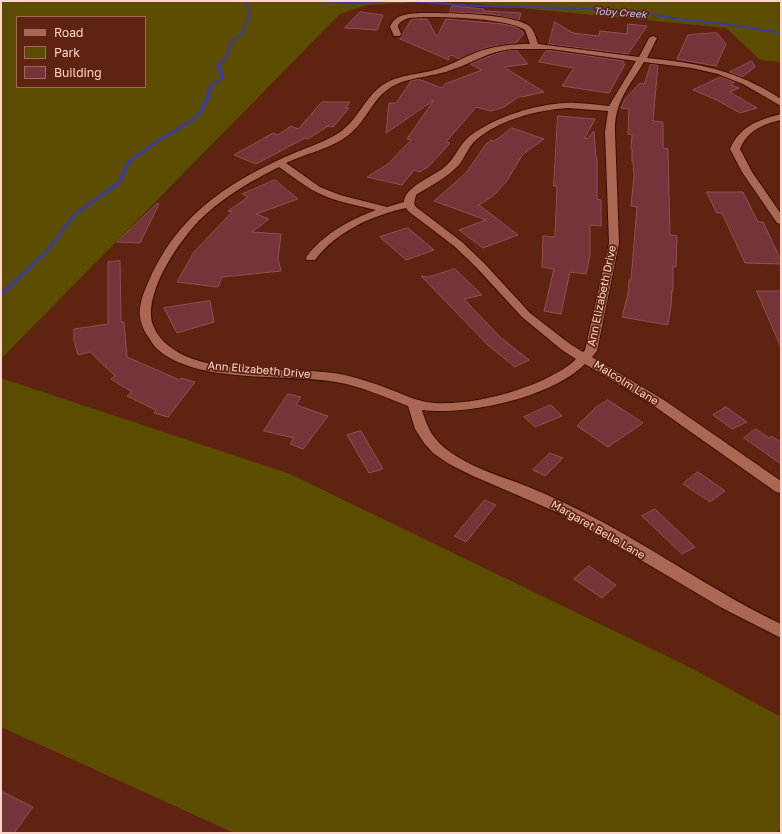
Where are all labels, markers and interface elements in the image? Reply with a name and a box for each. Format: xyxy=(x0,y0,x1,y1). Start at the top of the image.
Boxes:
water label: Toby Creek xyxy=(593,5,647,21)
legend xyxy=(16,16,146,88)
text: Road xyxy=(54,25,83,40)
text: Park xyxy=(54,45,80,60)
text: Building xyxy=(54,65,102,80)
street label: Ann Elizabeth Drive xyxy=(585,244,619,348)
street label: Malcolm Lane xyxy=(591,358,661,408)
street label: Ann Elizabeth Drive xyxy=(207,359,311,381)
street label: Margaret Belle Lane xyxy=(549,498,647,562)

